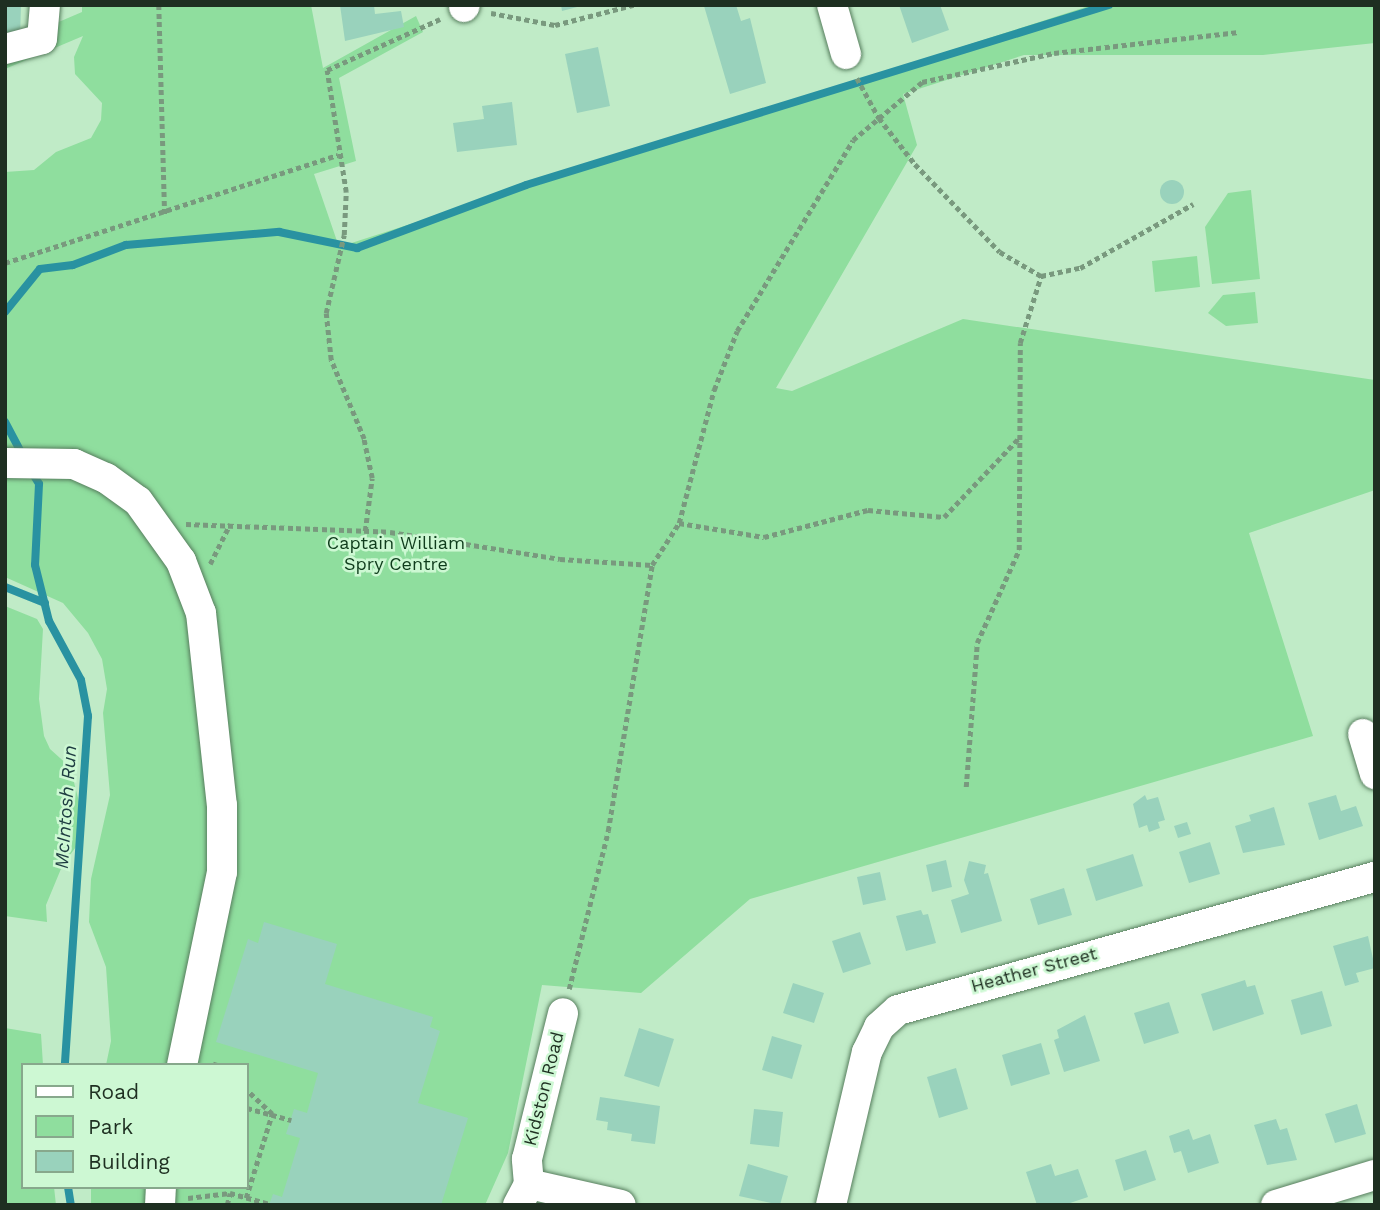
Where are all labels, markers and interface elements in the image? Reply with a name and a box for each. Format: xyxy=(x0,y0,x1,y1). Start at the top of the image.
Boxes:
park label: Captain William Spry Centre xyxy=(327,533,465,576)
water label: McIntosh Run xyxy=(50,744,82,870)
street label: Heather Street xyxy=(968,943,1100,997)
street label: Kidston Road xyxy=(519,1030,569,1148)
legend xyxy=(21,1063,248,1189)
text: Road xyxy=(88,1079,139,1104)
text: Park xyxy=(88,1114,133,1139)
text: Building xyxy=(88,1149,170,1174)

